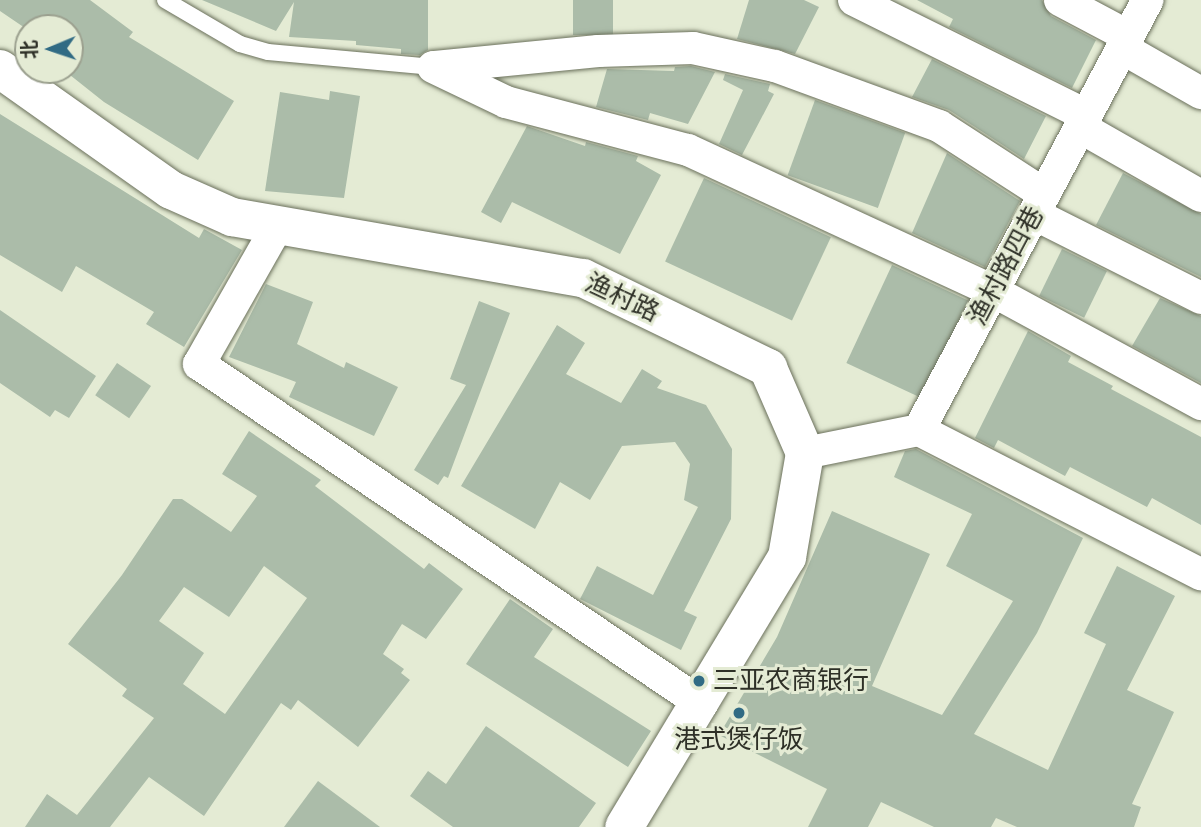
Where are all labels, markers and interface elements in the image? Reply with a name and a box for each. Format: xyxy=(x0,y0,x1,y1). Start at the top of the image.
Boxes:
north arrow xyxy=(14,14,84,84)
text: 北 xyxy=(19,40,41,60)
street label: 渔村路四巷 xyxy=(962,201,1050,331)
street label: 渔村路 xyxy=(580,267,664,329)
place label: 三亚农商银行 xyxy=(713,665,869,697)
marker: 三亚农商银行 xyxy=(691,673,707,689)
marker: 港式煲仔饭 xyxy=(731,705,747,721)
place label: 港式煲仔饭 xyxy=(674,724,804,756)

